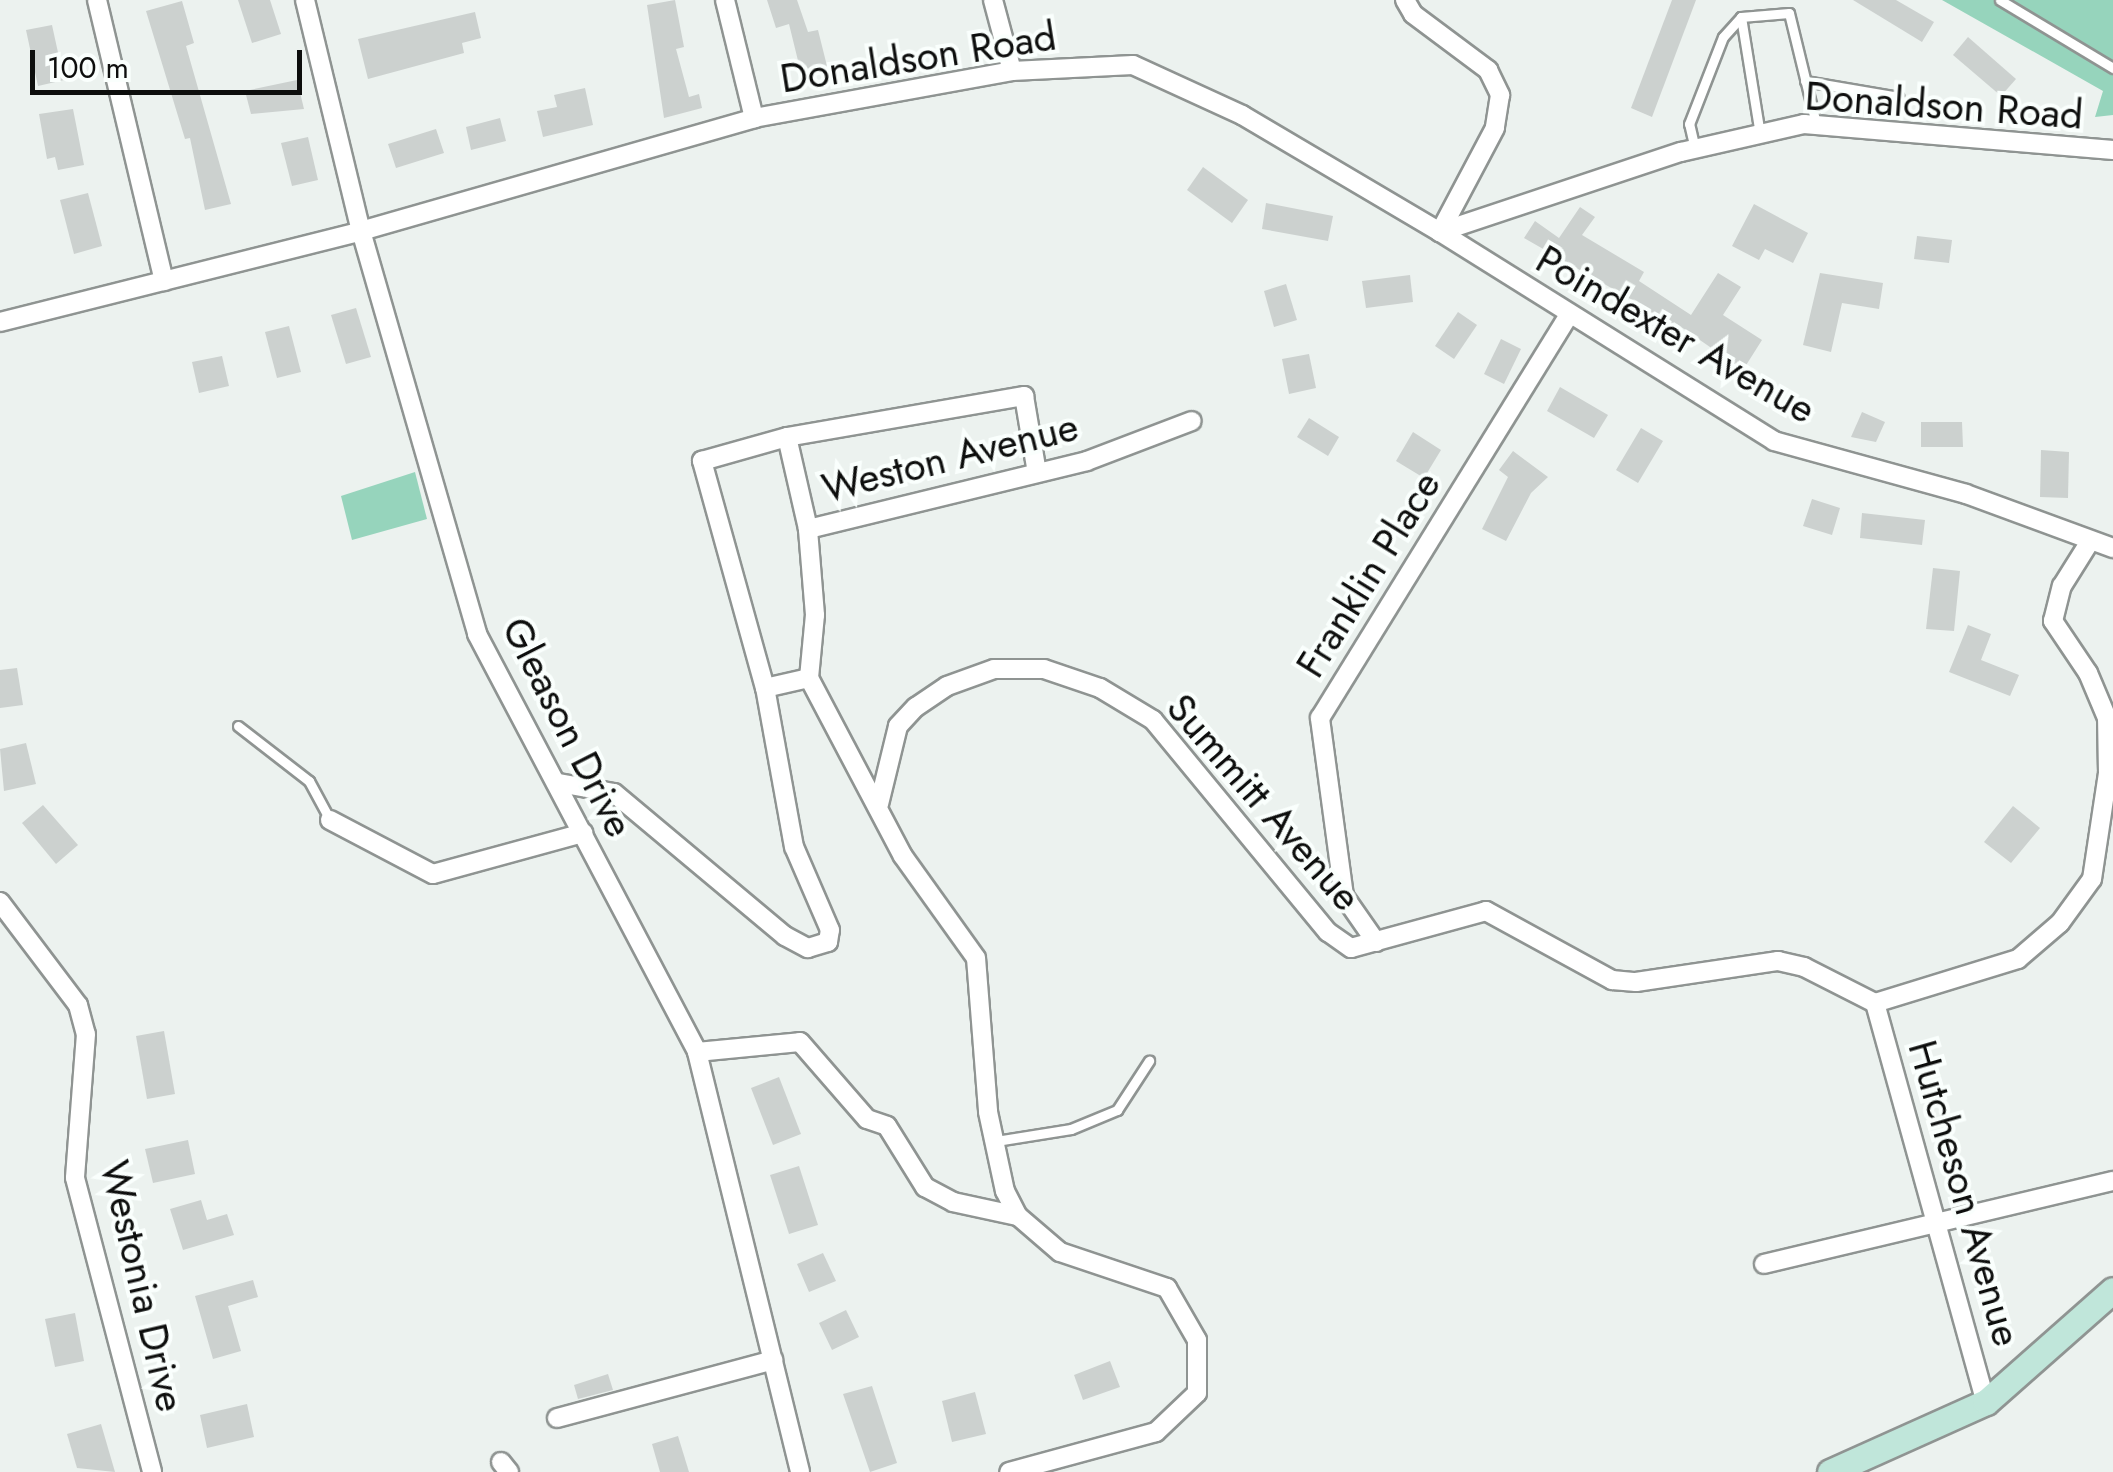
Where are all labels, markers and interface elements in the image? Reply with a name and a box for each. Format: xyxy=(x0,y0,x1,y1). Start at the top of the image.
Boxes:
street label: Donaldson Road xyxy=(777,12,1059,102)
scale bar xyxy=(35,30,308,92)
text: 100 m xyxy=(47,46,129,89)
street label: Donaldson Road xyxy=(1803,71,2085,139)
street label: Poindexter Avenue xyxy=(1528,235,1824,433)
street label: Weston Avenue xyxy=(817,402,1083,512)
street label: Franklin Place xyxy=(1286,462,1450,686)
street label: Gleason Drive xyxy=(492,609,644,845)
street label: Summitt Avenue xyxy=(1157,684,1371,920)
street label: Hutcheson Avenue xyxy=(1898,1035,2032,1351)
street label: Westonia Drive xyxy=(91,1156,195,1416)

